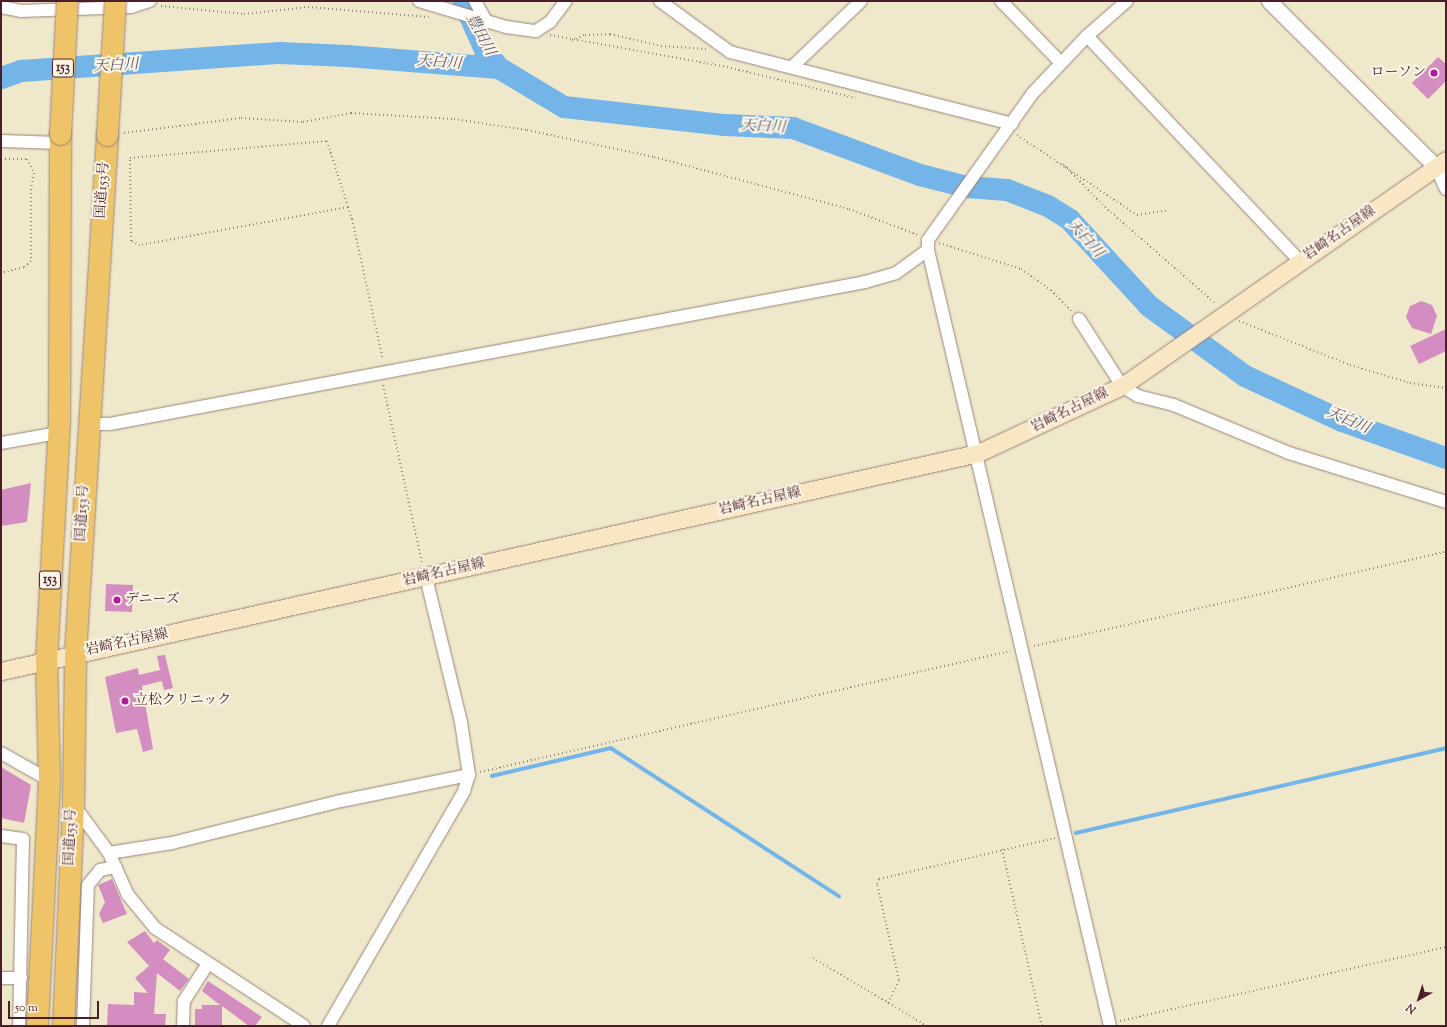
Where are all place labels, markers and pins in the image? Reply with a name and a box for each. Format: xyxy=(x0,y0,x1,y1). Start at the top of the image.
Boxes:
place label: ローソン xyxy=(1370,65,1426,81)
marker: ローソン xyxy=(1429,68,1439,78)
place label: デニーズ xyxy=(125,592,181,608)
marker: デニーズ xyxy=(112,595,122,605)
place label: 立松クリニック xyxy=(134,693,232,709)
marker: 立松クリニック xyxy=(119,695,131,707)

